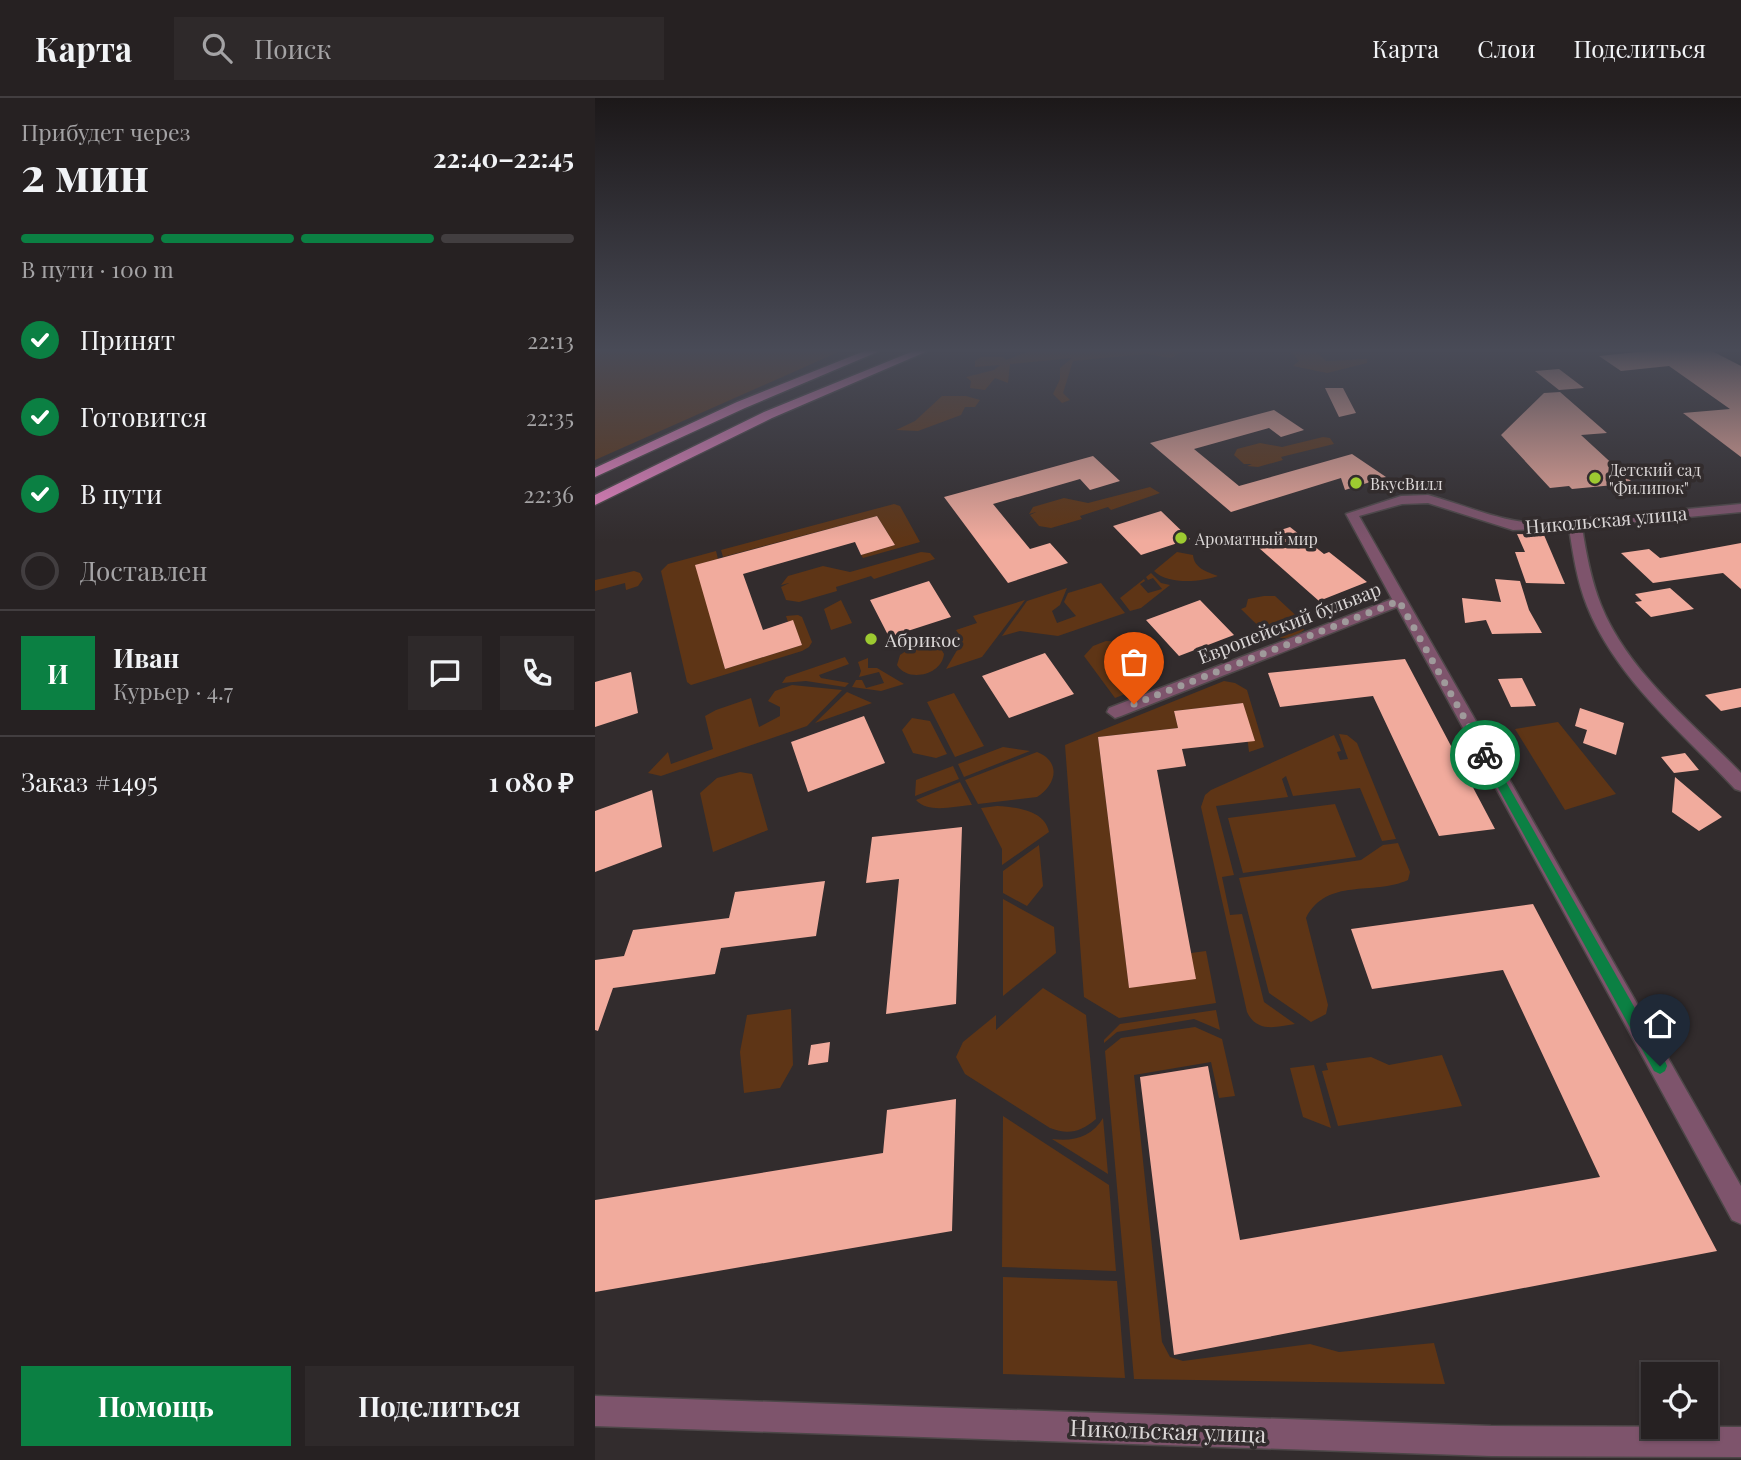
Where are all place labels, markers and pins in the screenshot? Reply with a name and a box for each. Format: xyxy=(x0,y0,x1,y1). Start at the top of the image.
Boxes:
place label: Детский сад "Филипок" xyxy=(1609,459,1701,498)
marker: Детский сад "Филипок" xyxy=(1587,470,1603,486)
place label: ВкусВилл xyxy=(1370,473,1443,494)
marker: ВкусВилл xyxy=(1348,475,1364,491)
place label: Ароматный мир xyxy=(1194,528,1318,549)
marker: Ароматный мир xyxy=(1173,530,1189,546)
place label: Абрикос xyxy=(884,626,961,652)
marker: Абрикос xyxy=(863,631,879,647)
pin xyxy=(1104,632,1164,704)
pin xyxy=(1630,994,1690,1066)

